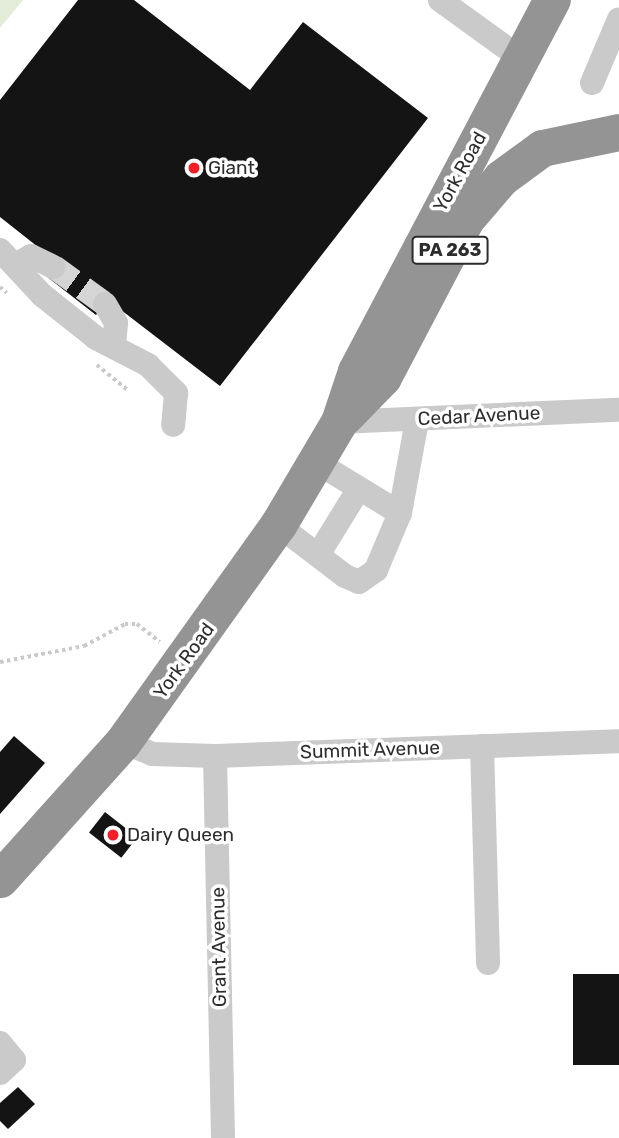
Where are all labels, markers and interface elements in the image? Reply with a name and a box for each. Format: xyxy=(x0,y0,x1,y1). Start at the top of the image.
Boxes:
street label: York Road xyxy=(429,128,491,216)
place label: Giant xyxy=(208,157,255,179)
marker: Giant xyxy=(186,160,202,176)
road number: PA 263 xyxy=(410,236,490,264)
street label: Cedar Avenue xyxy=(417,401,541,431)
street label: York Road xyxy=(149,619,219,703)
street label: Summit Avenue xyxy=(300,736,440,764)
place label: Dairy Queen xyxy=(127,824,235,846)
marker: Dairy Queen xyxy=(105,827,121,843)
street label: Grant Avenue xyxy=(207,887,231,1007)

